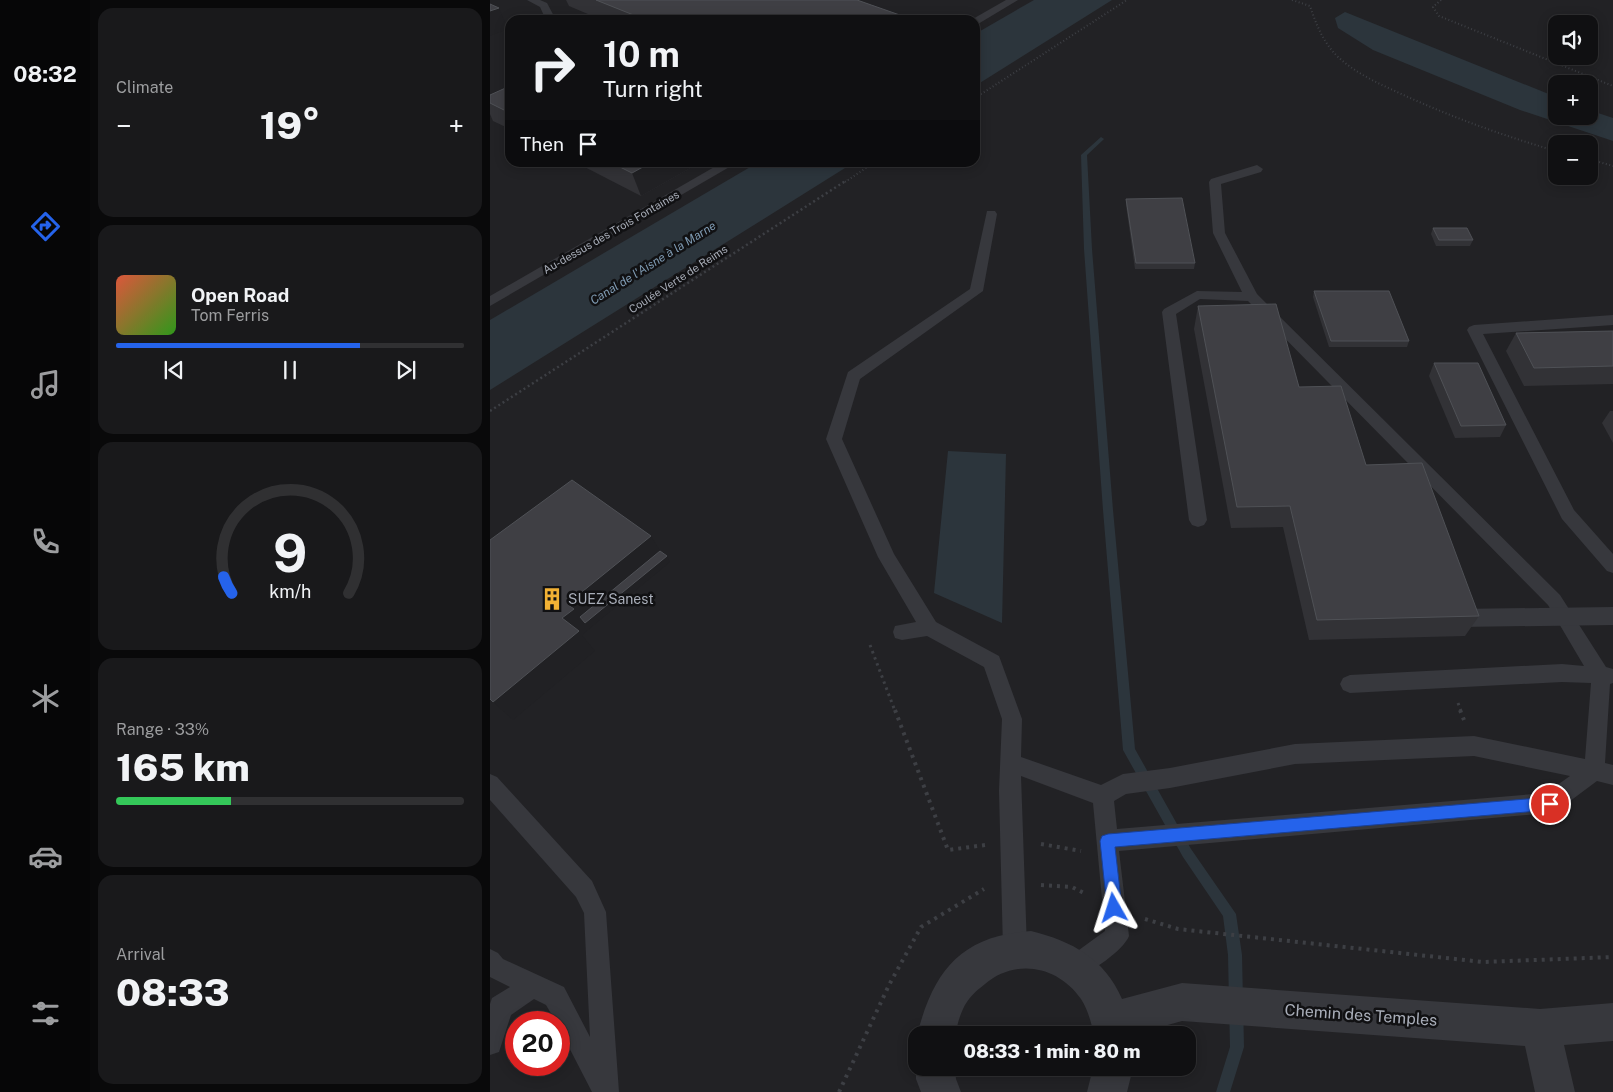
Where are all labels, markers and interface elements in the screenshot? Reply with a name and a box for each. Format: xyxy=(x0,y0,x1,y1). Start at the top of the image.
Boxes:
map controls xyxy=(1548,15,1598,185)
button: sound xyxy=(1548,15,1598,65)
text: 10 m xyxy=(603,34,680,75)
icon: right xyxy=(520,35,585,100)
text: 08:32 xyxy=(13,61,77,87)
button: + xyxy=(1548,75,1598,125)
text: Turn right xyxy=(603,76,703,102)
text: Climate xyxy=(116,78,173,97)
text: 19° xyxy=(260,103,320,148)
text: − xyxy=(116,109,132,142)
text: + xyxy=(448,109,464,142)
icon: arrive xyxy=(574,130,602,158)
text: Then xyxy=(520,133,564,155)
button: − xyxy=(1548,135,1598,185)
street label: Au-dessus des Trois Fontaines xyxy=(541,188,682,276)
icon: directions xyxy=(28,209,63,244)
water label: Canal de l'Aisne à la Marne xyxy=(588,218,719,308)
street label: Coulée Verte de Reims xyxy=(627,242,730,315)
text: Open Road xyxy=(191,284,289,306)
text: Tom Ferris xyxy=(191,306,269,325)
icon: previous xyxy=(160,356,188,384)
icon: pause xyxy=(276,356,304,384)
icon: next xyxy=(392,356,420,384)
icon: music xyxy=(28,367,63,402)
text: 9 xyxy=(273,523,307,584)
icon: phone xyxy=(28,524,63,559)
text: km/h xyxy=(269,581,311,602)
building icon: SUEZ Sanest xyxy=(539,586,565,612)
place label: SUEZ Sanest xyxy=(568,591,654,607)
icon: climate xyxy=(28,681,63,716)
text: Range · 33% xyxy=(116,720,209,739)
text: 165 km xyxy=(116,745,250,790)
pin xyxy=(1529,783,1571,825)
icon: arrive xyxy=(1536,790,1564,818)
icon: car xyxy=(28,839,63,874)
position arrow xyxy=(1087,881,1139,933)
text: Arrival xyxy=(116,945,165,964)
text: 08:33 xyxy=(116,970,230,1015)
icon: filters xyxy=(28,996,63,1031)
street label: Chemin des Temples xyxy=(1284,1000,1438,1030)
speed limit sign: 20 xyxy=(505,1011,570,1076)
text: 08:33 · 1 min · 80 m xyxy=(964,1040,1140,1062)

